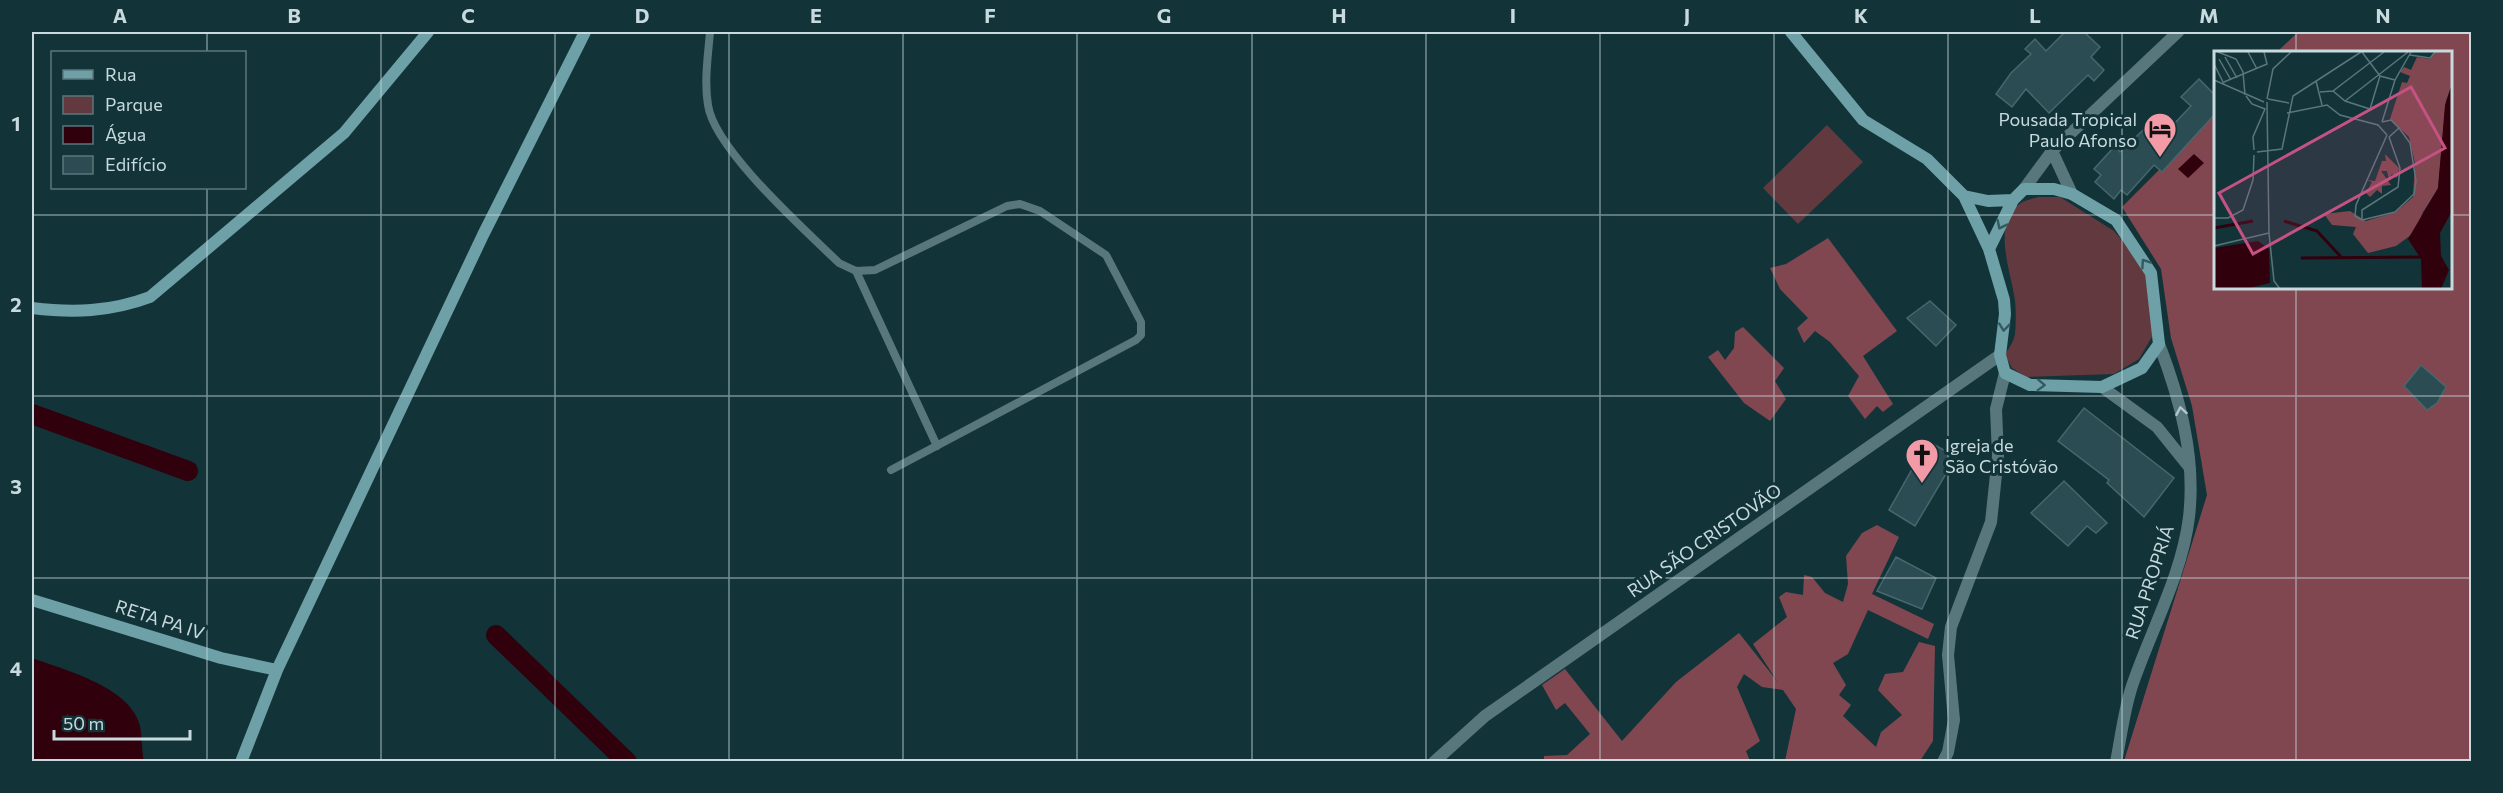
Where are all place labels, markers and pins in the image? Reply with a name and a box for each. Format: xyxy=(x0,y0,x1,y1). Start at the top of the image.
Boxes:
place label: Pousada Tropical Paulo Afonso xyxy=(1999,108,2137,151)
hotel icon: Pousada Tropical Paulo Afonso xyxy=(2142,111,2178,158)
place label: Igreja de São Cristóvão xyxy=(1945,434,2058,477)
church icon: Igreja de São Cristóvão xyxy=(1904,437,1940,484)

